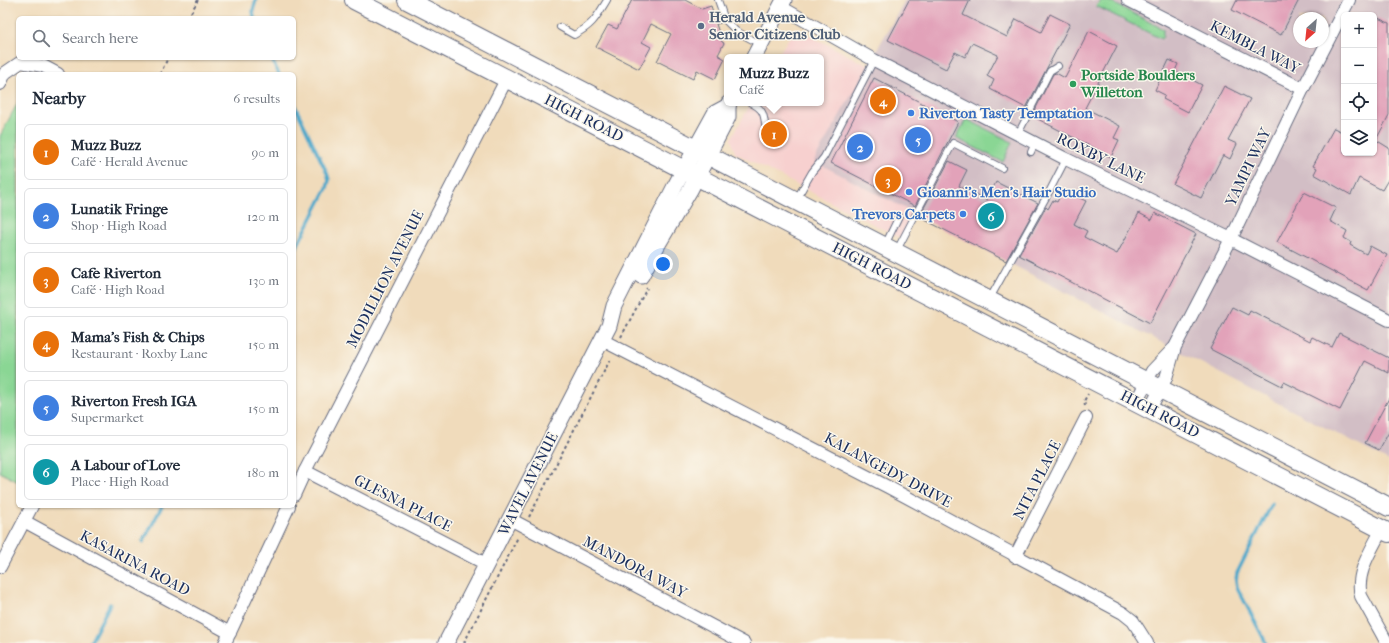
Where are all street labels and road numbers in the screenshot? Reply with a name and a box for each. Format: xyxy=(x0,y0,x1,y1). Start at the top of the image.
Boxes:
street label: KEMBLA WAY xyxy=(1207,17,1304,78)
street label: HIGH ROAD xyxy=(541,90,627,146)
street label: YAMPI WAY xyxy=(1221,124,1275,210)
street label: ROXBY LANE xyxy=(1054,129,1148,187)
street label: MODILLION AVENUE xyxy=(342,207,428,351)
street label: HIGH ROAD xyxy=(829,238,915,294)
street label: HIGH ROAD xyxy=(1117,386,1203,442)
street label: WAVEL AVENUE xyxy=(494,429,562,540)
street label: KALANGEDY DRIVE xyxy=(821,429,955,511)
street label: NITA PLACE xyxy=(1009,437,1065,523)
street label: GLESNA PLACE xyxy=(351,471,455,535)
street label: KASARINA ROAD xyxy=(77,526,193,600)
street label: MANDORA WAY xyxy=(580,532,691,602)

